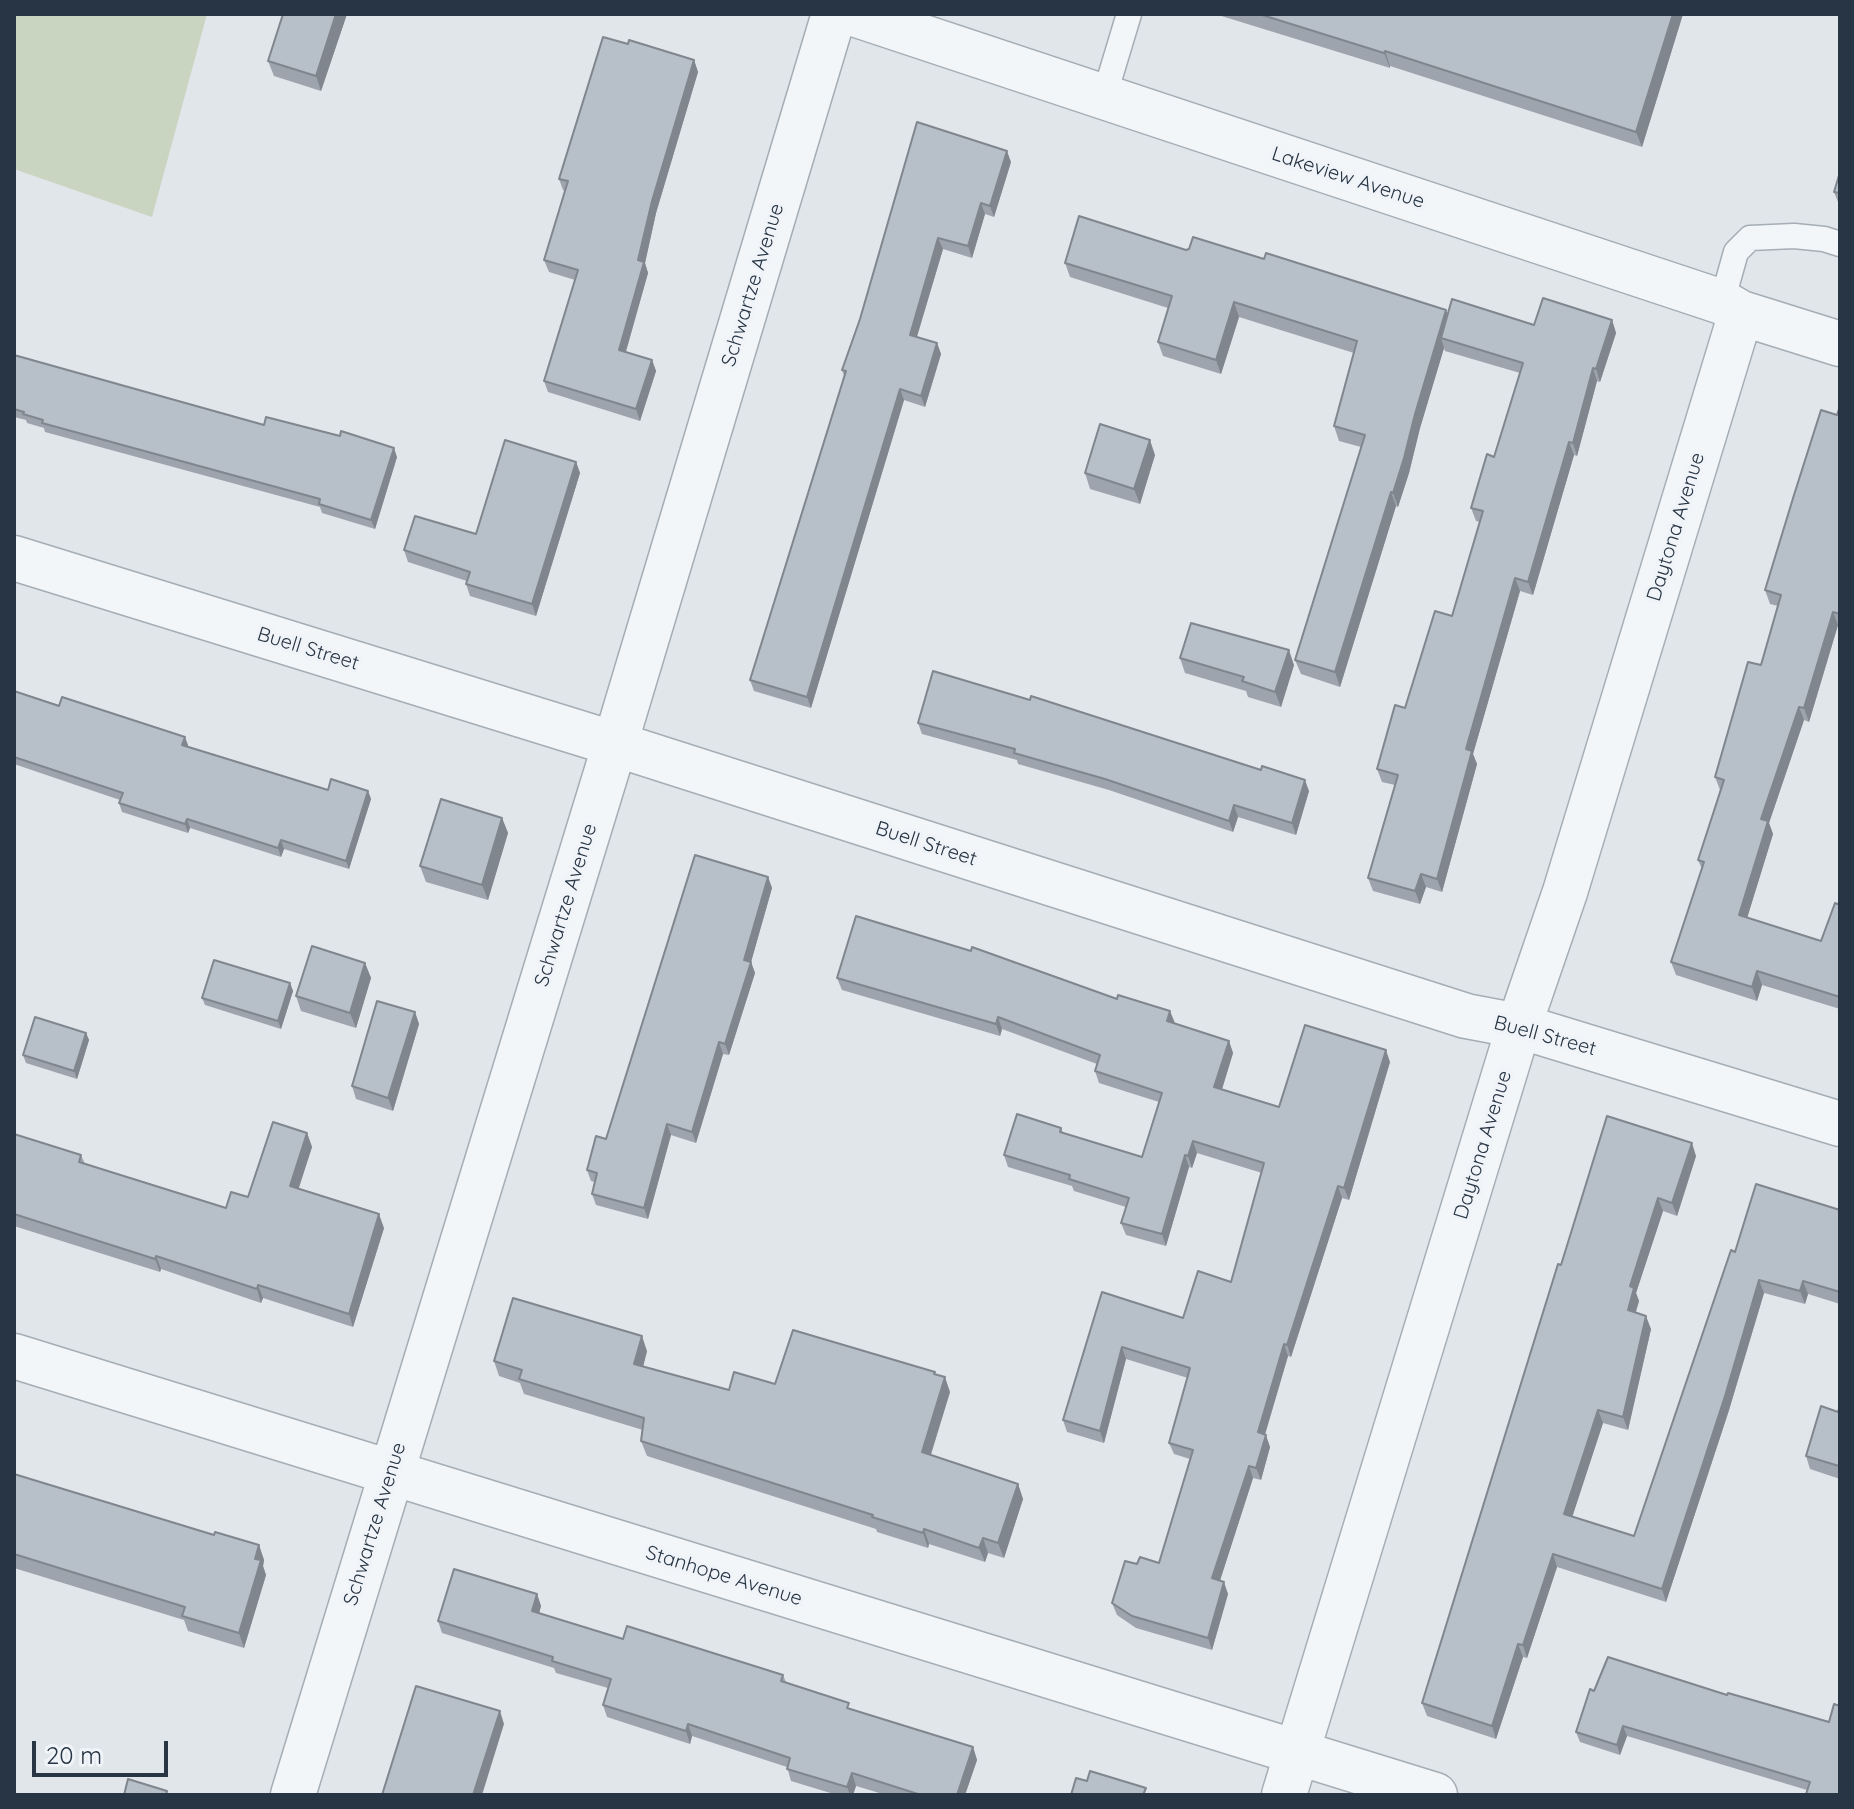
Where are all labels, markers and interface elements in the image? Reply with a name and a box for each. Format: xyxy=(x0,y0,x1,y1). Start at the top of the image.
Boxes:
street label: Lakeview Avenue xyxy=(1269,142,1427,214)
street label: Schwartze Avenue xyxy=(717,201,789,369)
street label: Daytona Avenue xyxy=(1642,450,1710,604)
street label: Buell Street xyxy=(254,622,362,676)
street label: Buell Street xyxy=(872,816,980,872)
street label: Schwartze Avenue xyxy=(530,821,602,989)
street label: Buell Street xyxy=(1491,1011,1599,1061)
street label: Daytona Avenue xyxy=(1449,1068,1517,1222)
street label: Schwartze Avenue xyxy=(339,1440,411,1608)
street label: Stanhope Avenue xyxy=(643,1541,805,1611)
scale bar xyxy=(36,1725,172,1775)
text: 20 m xyxy=(46,1740,102,1770)

